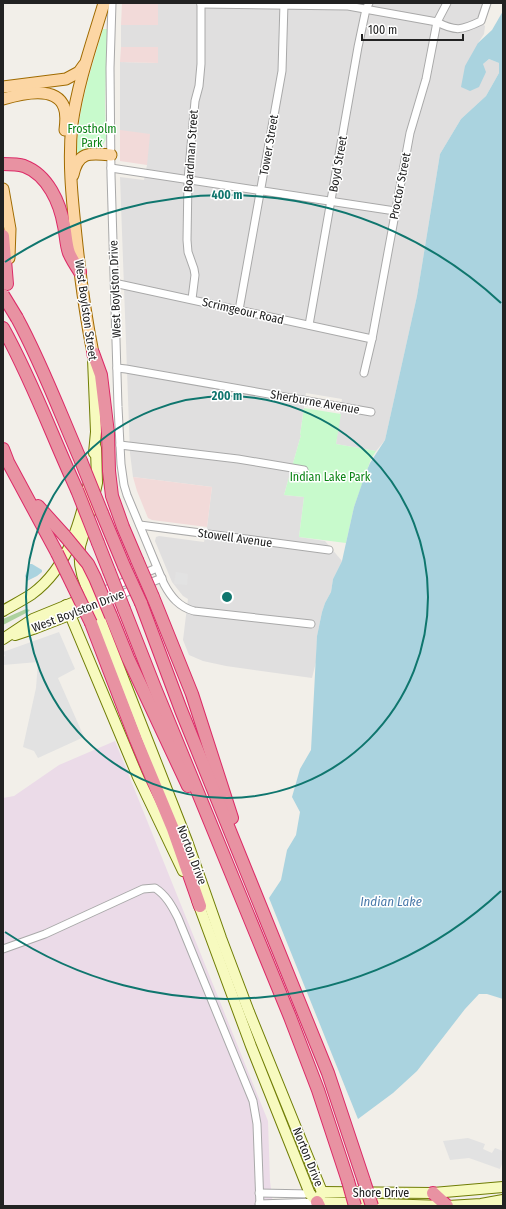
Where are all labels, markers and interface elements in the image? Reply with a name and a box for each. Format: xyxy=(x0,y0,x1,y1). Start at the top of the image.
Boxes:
scale bar xyxy=(362,16,463,42)
text: 100 m xyxy=(368,23,397,37)
street label: Boardman Street xyxy=(181,109,201,193)
street label: Tower Street xyxy=(257,113,281,177)
park label: Frostholm Park xyxy=(67,122,117,150)
street label: Boyd Street xyxy=(326,135,350,193)
street label: Proctor Street xyxy=(387,151,413,221)
text: 400 m xyxy=(212,188,242,202)
street label: West Boylston Drive xyxy=(106,240,124,338)
street label: West Boylston Street xyxy=(72,259,100,361)
street label: Scrimgeour Road xyxy=(201,295,285,327)
street label: Sherburne Avenue xyxy=(269,387,361,417)
text: 200 m xyxy=(211,389,242,403)
park label: Indian Lake Park xyxy=(290,470,371,484)
street label: Stowell Avenue xyxy=(197,526,273,550)
street label: West Boylston Drive xyxy=(30,587,126,635)
centre of rings xyxy=(220,590,234,604)
street label: Norton Drive xyxy=(174,823,210,887)
water label: Indian Lake xyxy=(360,894,422,909)
street label: Norton Drive xyxy=(290,1125,326,1189)
street label: Shore Drive xyxy=(353,1186,409,1200)

